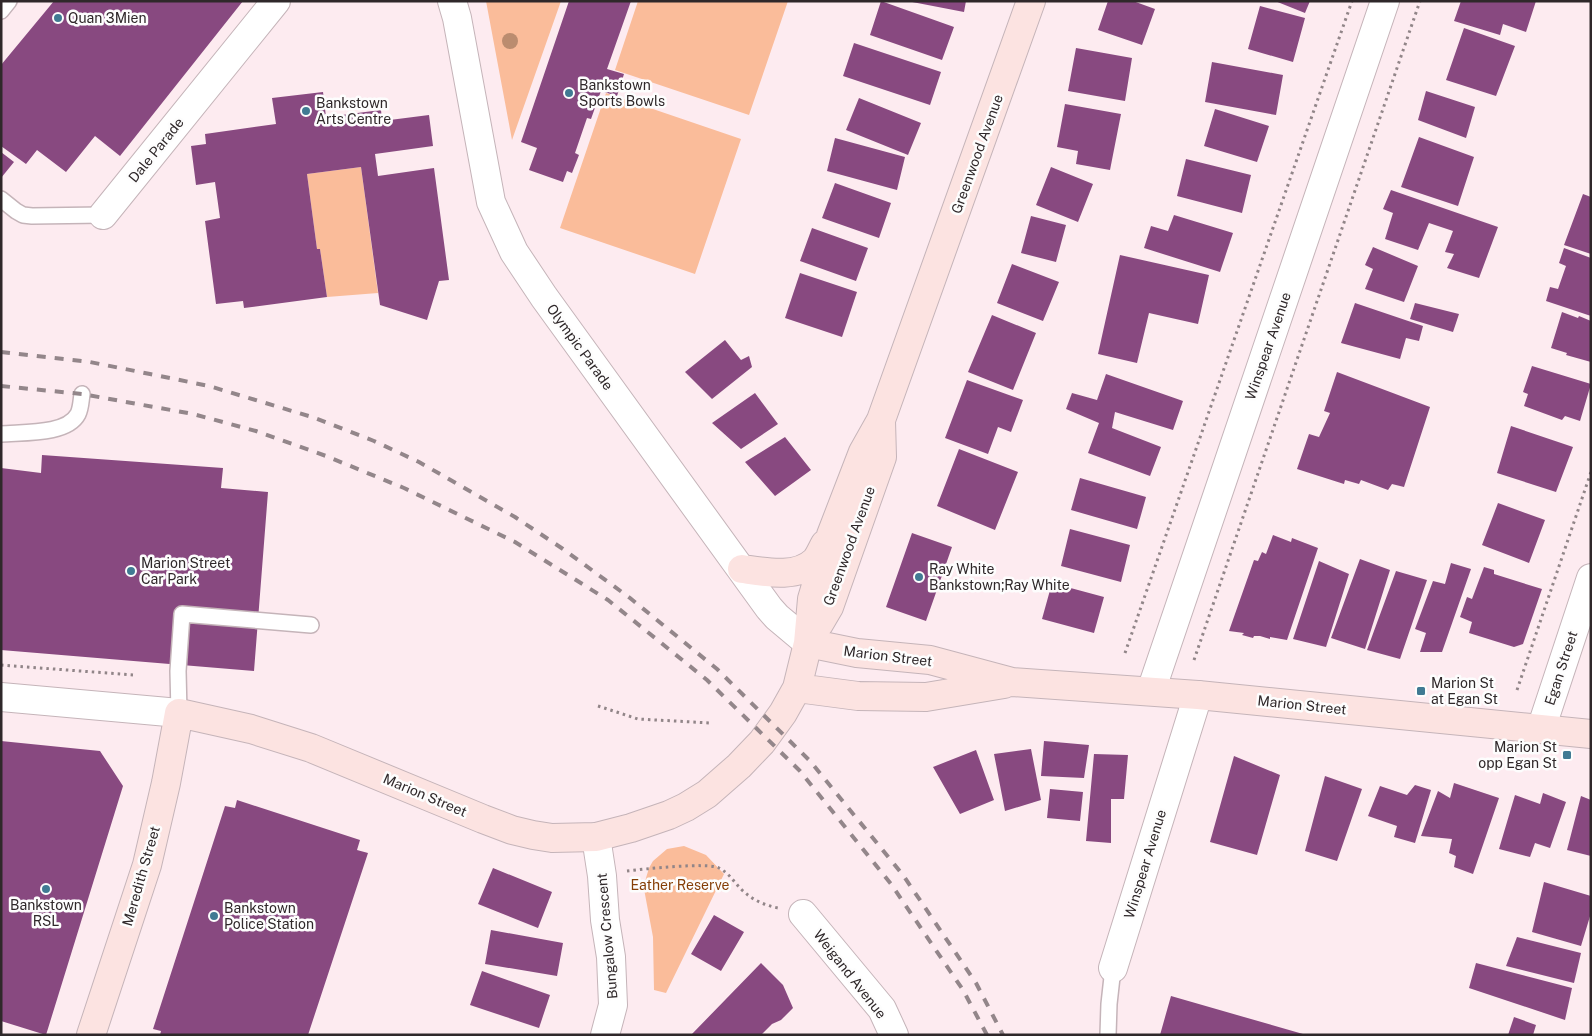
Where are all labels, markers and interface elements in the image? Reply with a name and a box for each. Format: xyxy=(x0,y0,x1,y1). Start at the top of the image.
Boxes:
place label: Quan 3Mien xyxy=(68,10,147,26)
marker: Quan 3Mien xyxy=(52,12,64,24)
place label: Bankstown Sports Bowls xyxy=(579,77,665,109)
marker: Bankstown Sports Bowls xyxy=(563,87,575,99)
street label: Greenwood Avenue xyxy=(948,92,1006,216)
place label: Bankstown Arts Centre xyxy=(316,95,391,127)
marker: Bankstown Arts Centre xyxy=(300,105,312,117)
street label: Dale Parade xyxy=(125,114,187,185)
street label: Winspear Avenue xyxy=(1242,290,1294,402)
street label: Olympic Parade xyxy=(543,301,617,393)
street label: Greenwood Avenue xyxy=(820,484,878,608)
place label: Marion Street Car Park xyxy=(141,555,230,587)
place label: Ray White Bankstown;Ray White xyxy=(929,561,1070,593)
marker: Marion Street Car Park xyxy=(125,565,137,577)
marker: Ray White Bankstown;Ray White xyxy=(913,571,925,583)
street label: Egan Street xyxy=(1541,629,1581,707)
street label: Marion Street xyxy=(843,643,933,669)
place label: Marion St at Egan St xyxy=(1431,675,1498,707)
marker: Marion St at Egan St xyxy=(1415,685,1427,697)
street label: Marion Street xyxy=(1257,692,1347,718)
place label: Marion St opp Egan St xyxy=(1478,739,1557,771)
marker: Marion St opp Egan St xyxy=(1561,749,1573,761)
street label: Marion Street xyxy=(381,770,469,820)
street label: Winspear Avenue xyxy=(1121,808,1169,920)
street label: Meredith Street xyxy=(119,824,163,928)
street label: Bungalow Crescent xyxy=(594,872,620,1000)
park label: Eather Reserve xyxy=(630,877,730,893)
marker: Bankstown RSL xyxy=(40,883,52,895)
place label: Bankstown RSL xyxy=(10,897,82,929)
place label: Bankstown Police Station xyxy=(224,900,314,932)
marker: Bankstown Police Station xyxy=(208,910,220,922)
street label: Weigand Avenue xyxy=(810,926,890,1022)

